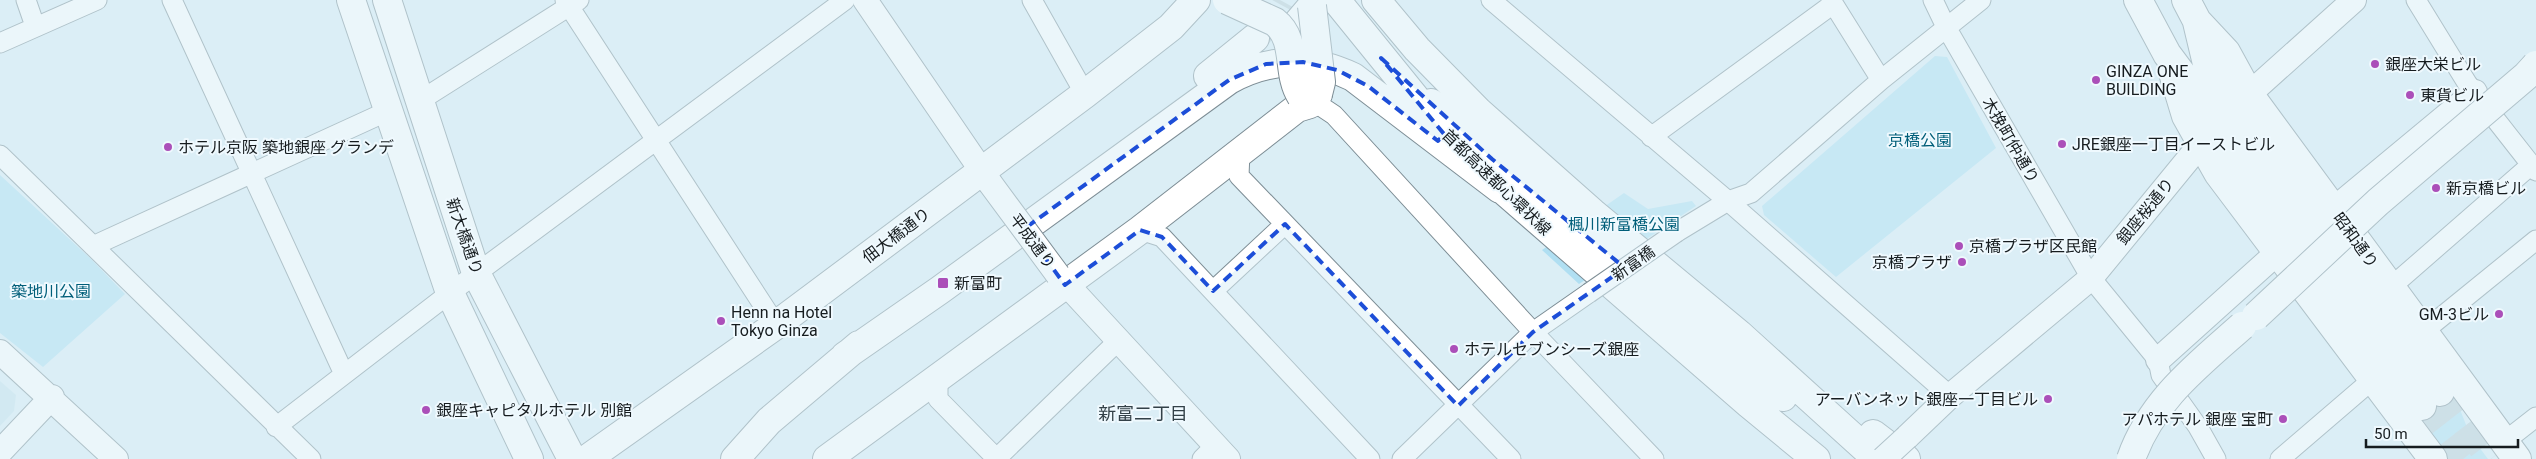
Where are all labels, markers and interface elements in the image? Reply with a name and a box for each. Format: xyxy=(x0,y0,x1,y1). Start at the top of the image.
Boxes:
place label: 銀座大栄ビル xyxy=(2385,55,2481,74)
marker: 銀座大栄ビル xyxy=(2369,58,2381,70)
place label: GINZA ONE BUILDING xyxy=(2106,62,2188,99)
marker: GINZA ONE BUILDING xyxy=(2090,74,2102,86)
place label: 東貨ビル xyxy=(2420,86,2484,105)
marker: 東貨ビル xyxy=(2404,89,2416,101)
street label: 木挽町仲通り xyxy=(1978,94,2043,187)
street label: 首都高速都心環状線 xyxy=(1438,126,1555,239)
park label: 京橋公園 xyxy=(1888,131,1952,150)
place label: JRE銀座一丁目イーストビル xyxy=(2072,135,2275,154)
place label: ホテル京阪 築地銀座 グランデ xyxy=(178,138,394,157)
marker: JRE銀座一丁目イーストビル xyxy=(2056,138,2068,150)
marker: ホテル京阪 築地銀座 グランデ xyxy=(162,141,174,153)
street label: 銀座桜通り xyxy=(2113,174,2178,248)
place label: 新京橋ビル xyxy=(2446,179,2526,198)
marker: 新京橋ビル xyxy=(2430,182,2442,194)
street label: 新大橋通り xyxy=(443,195,487,277)
street label: 佃大橋通り xyxy=(859,204,934,267)
street label: 昭和通り xyxy=(2329,209,2382,272)
street label: 平成通り xyxy=(1006,210,1059,273)
park label: 楓川新富橋公園 xyxy=(1568,215,1680,234)
place label: 京橋プラザ区民館 xyxy=(1969,237,2097,256)
marker: 京橋プラザ区民館 xyxy=(1953,240,1965,252)
street label: 新富橋 xyxy=(1608,242,1658,285)
place label: 京橋プラザ xyxy=(1872,253,1952,272)
marker: 京橋プラザ xyxy=(1956,256,1968,268)
place label: 新富町 xyxy=(954,274,1002,293)
marker: 新富町 xyxy=(936,276,950,290)
park label: 築地川公園 xyxy=(11,282,91,301)
place label: Henn na Hotel Tokyo Ginza xyxy=(731,303,832,340)
place label: GM-3ビル xyxy=(2419,305,2489,324)
marker: GM-3ビル xyxy=(2493,308,2505,320)
marker: Henn na Hotel Tokyo Ginza xyxy=(715,315,727,327)
place label: ホテルセブンシーズ銀座 xyxy=(1464,340,1639,359)
marker: ホテルセブンシーズ銀座 xyxy=(1448,343,1460,355)
place label: アーバンネット銀座一丁目ビル xyxy=(1815,390,2038,409)
marker: アーバンネット銀座一丁目ビル xyxy=(2042,393,2054,405)
place label: 銀座キャピタルホテル 別館 xyxy=(436,401,632,420)
district label: 新富二丁目 xyxy=(1098,403,1188,424)
marker: 銀座キャピタルホテル 別館 xyxy=(420,404,432,416)
place label: アパホテル 銀座 宝町 xyxy=(2121,410,2273,429)
marker: アパホテル 銀座 宝町 xyxy=(2277,413,2289,425)
scale bar xyxy=(2366,416,2518,448)
text: 50 m xyxy=(2374,425,2408,443)

